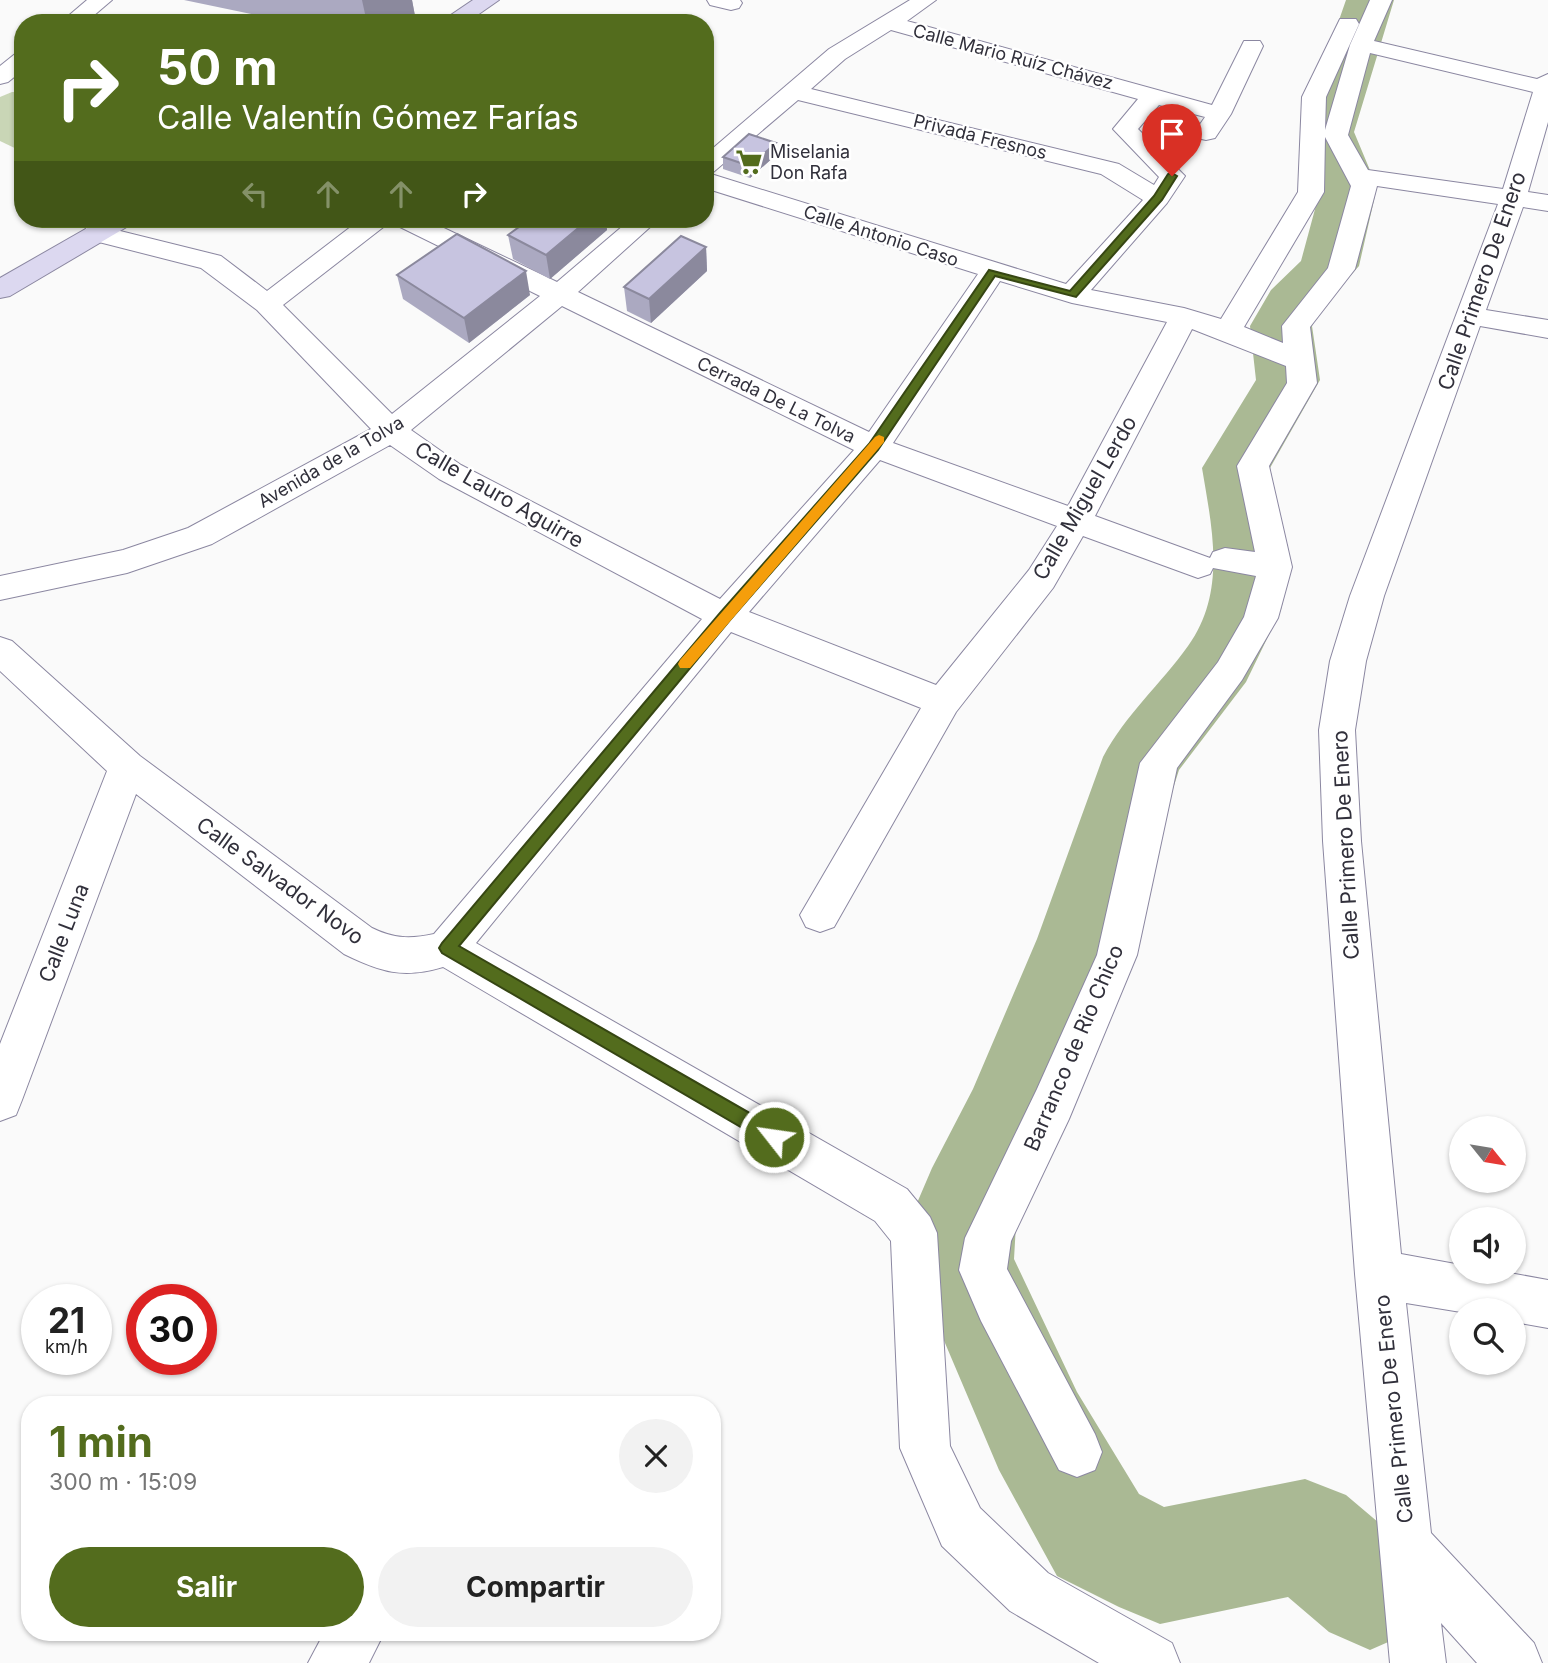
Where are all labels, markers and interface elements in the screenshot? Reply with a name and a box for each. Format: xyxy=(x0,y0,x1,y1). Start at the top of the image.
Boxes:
street label: Calle Mario Ruíz Chávez xyxy=(911,20,1116,93)
text: 50 m xyxy=(157,38,278,97)
icon: right xyxy=(42,42,133,133)
text: Calle Valentín Gómez Farías xyxy=(157,98,579,137)
pin xyxy=(1142,104,1202,176)
street label: Privada Fresnos xyxy=(911,110,1049,163)
icon: arrive xyxy=(1153,115,1191,153)
place label: Miselania Don Rafa xyxy=(770,141,850,183)
supermarket icon: Miselania Don Rafa xyxy=(734,147,764,177)
street label: Calle Primero De Enero xyxy=(1432,168,1531,393)
icon: left xyxy=(236,175,274,213)
icon: ahead xyxy=(309,175,347,213)
icon: ahead xyxy=(382,175,420,213)
icon: right xyxy=(455,175,493,213)
street label: Calle Antonio Caso xyxy=(801,201,961,270)
street label: Cerrada De La Tolva xyxy=(694,352,859,447)
street label: Avenida de la Tolva xyxy=(254,411,407,512)
street label: Calle Miguel Lerdo xyxy=(1027,411,1142,584)
street label: Calle Lauro Aguirre xyxy=(411,436,588,553)
street label: Calle Primero De Enero xyxy=(1327,730,1364,960)
street label: Calle Salvador Novo xyxy=(192,812,369,950)
street label: Calle Luna xyxy=(33,880,94,986)
street label: Barranco de Rio Chico xyxy=(1019,941,1128,1155)
position arrow xyxy=(737,1100,811,1174)
north arrow xyxy=(1449,1116,1526,1194)
map controls xyxy=(1449,1116,1526,1375)
button: sound xyxy=(1449,1207,1526,1284)
speed limit sign: 30 xyxy=(126,1284,217,1375)
street label: Calle Primero De Enero xyxy=(1369,1294,1418,1525)
button: search xyxy=(1449,1298,1526,1375)
text: 21 xyxy=(48,1299,85,1341)
text: km/h xyxy=(45,1336,88,1357)
text: 1 min xyxy=(49,1416,153,1467)
button: close xyxy=(619,1419,693,1493)
text: 300 m · 15:09 xyxy=(49,1468,197,1496)
button: Salir xyxy=(49,1547,364,1627)
button: Compartir xyxy=(378,1547,693,1627)

